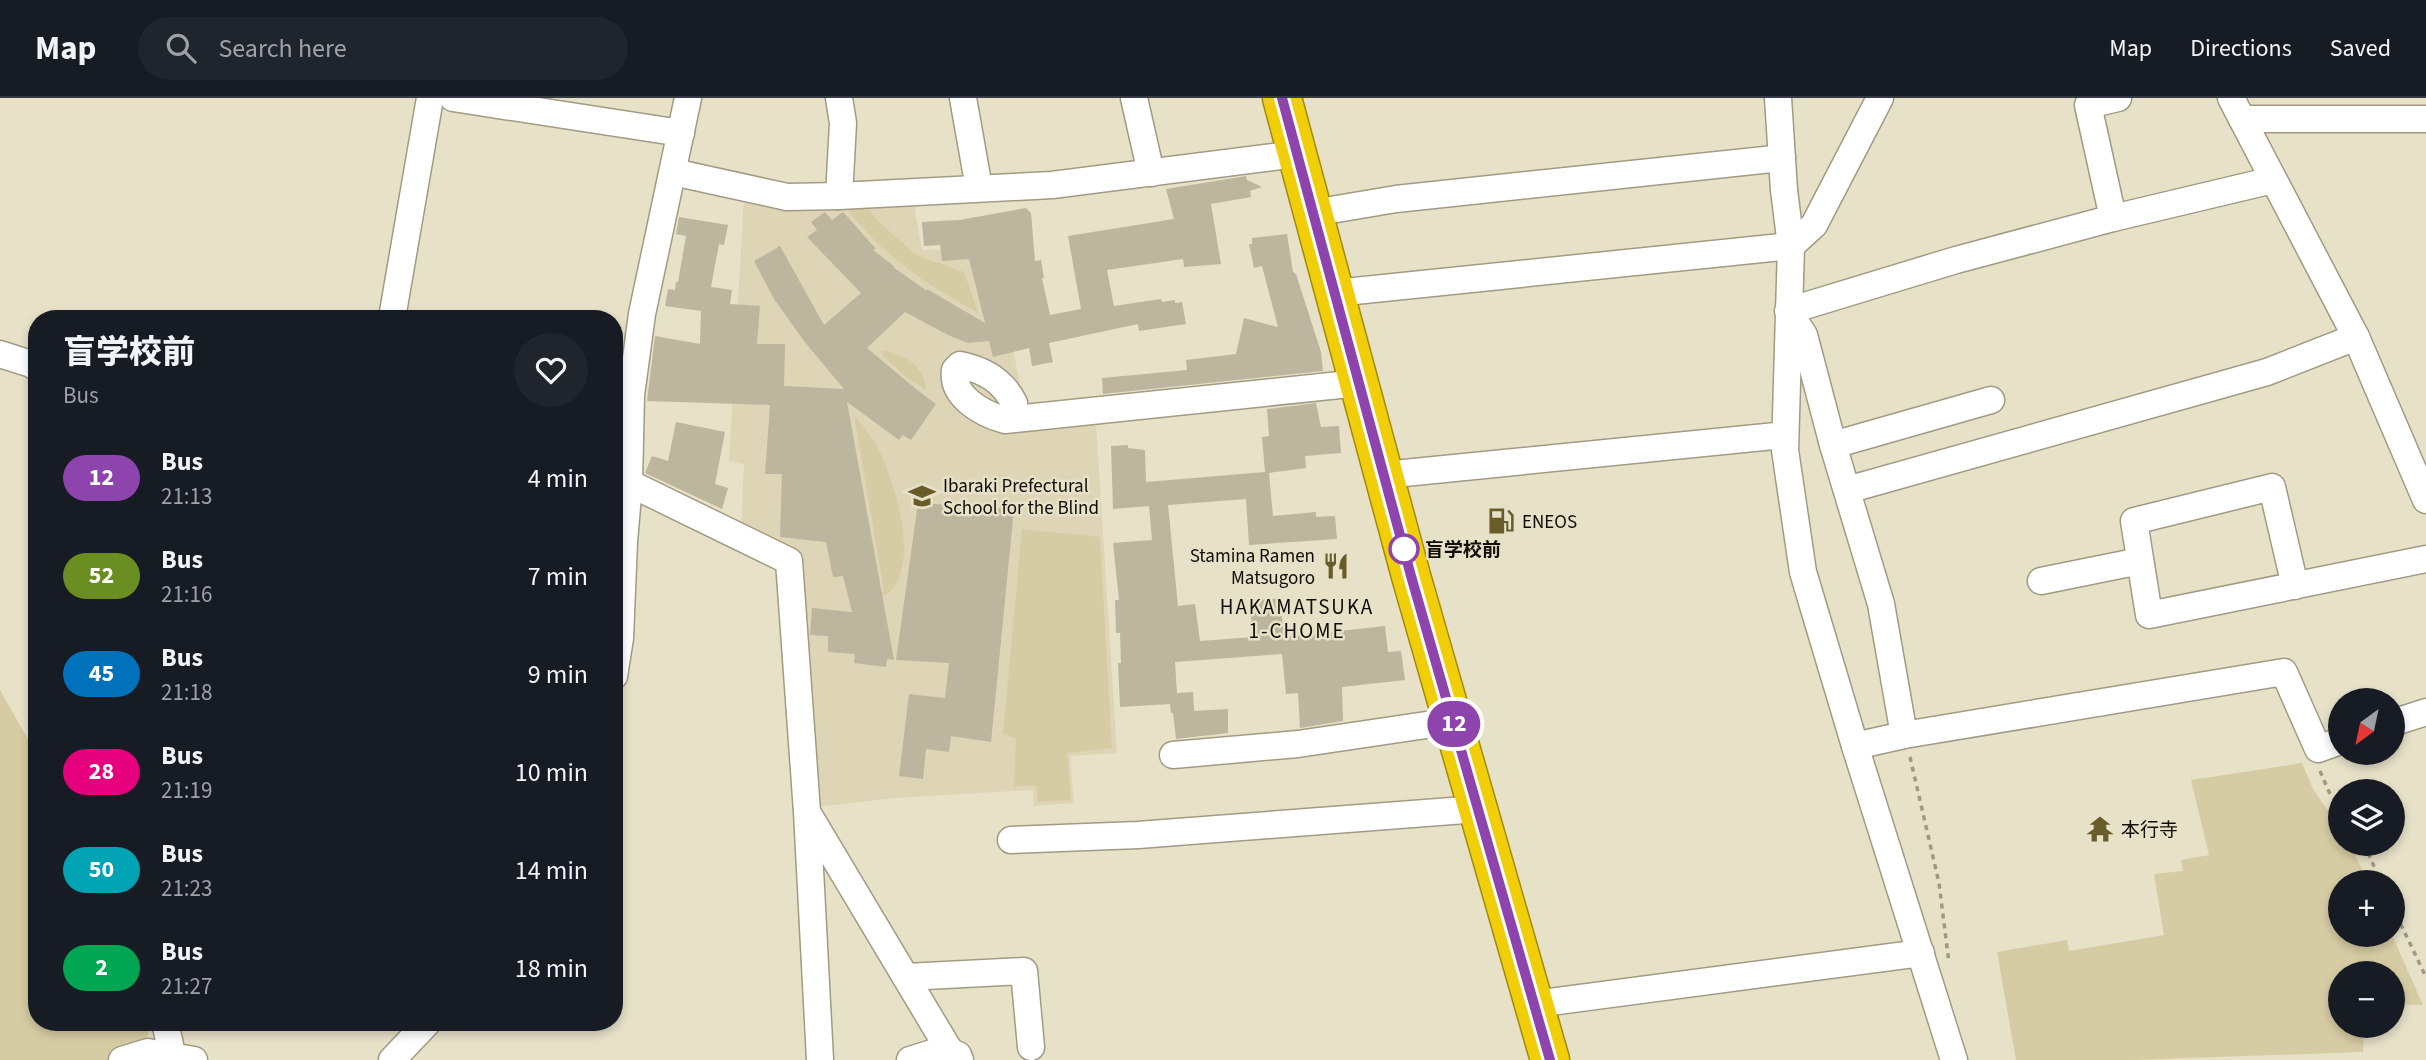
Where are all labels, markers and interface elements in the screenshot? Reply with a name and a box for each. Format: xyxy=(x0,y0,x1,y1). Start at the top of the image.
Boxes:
search box xyxy=(138,17,628,80)
text: Map xyxy=(35,25,96,72)
icon: search xyxy=(162,29,200,67)
text: Search here xyxy=(218,30,347,67)
text: Map xyxy=(2109,31,2152,66)
text: Directions xyxy=(2190,31,2292,66)
text: Saved xyxy=(2330,31,2391,66)
text: 盲学校前 xyxy=(63,329,195,376)
button: heart xyxy=(514,333,588,407)
text: Bus xyxy=(63,379,99,412)
text: Bus xyxy=(161,443,203,480)
text: 12 xyxy=(89,460,114,495)
text: 4 min xyxy=(528,460,588,497)
place label: Ibaraki Prefectural School for the Blind xyxy=(943,473,1099,522)
text: 21:13 xyxy=(161,480,212,513)
school or university icon: Ibaraki Prefectural School for the Blind xyxy=(907,481,937,511)
fuel station icon: ENEOS xyxy=(1486,506,1516,536)
place label: ENEOS xyxy=(1522,509,1577,536)
marker: 盲学校前 xyxy=(1389,534,1419,564)
place label: 盲学校前 xyxy=(1425,537,1501,564)
text: Bus xyxy=(161,541,203,578)
place label: Stamina Ramen Matsugoro xyxy=(1190,543,1315,592)
restaurant icon: Stamina Ramen Matsugoro xyxy=(1321,551,1351,581)
text: 52 xyxy=(89,558,114,593)
text: 7 min xyxy=(528,558,588,595)
text: 21:16 xyxy=(161,578,212,611)
district label: HAKAMATSUKA 1-CHOME xyxy=(1220,592,1374,646)
text: Bus xyxy=(161,639,203,676)
text: 45 xyxy=(89,656,114,691)
text: 9 min xyxy=(528,656,588,693)
text: 21:18 xyxy=(161,676,212,709)
north arrow xyxy=(2328,688,2404,765)
map controls xyxy=(2328,688,2405,1038)
line badge: 12 xyxy=(1422,701,1486,747)
text: 12 xyxy=(1441,706,1467,741)
text: Bus xyxy=(161,737,203,774)
text: 28 xyxy=(89,754,114,789)
text: 10 min xyxy=(515,754,588,791)
text: 21:19 xyxy=(161,774,212,807)
button: layers xyxy=(2328,779,2405,856)
temple icon: 本行寺 xyxy=(2085,814,2115,844)
place label: 本行寺 xyxy=(2121,817,2178,844)
text: Bus xyxy=(161,835,203,872)
text: 50 xyxy=(89,852,114,887)
text: 14 min xyxy=(515,852,588,889)
button: + xyxy=(2328,870,2405,947)
text: 21:23 xyxy=(161,872,212,905)
text: Bus xyxy=(161,933,203,970)
text: 2 xyxy=(95,950,108,985)
text: 18 min xyxy=(515,950,588,987)
button: − xyxy=(2328,961,2405,1038)
text: 21:27 xyxy=(161,970,212,1003)

